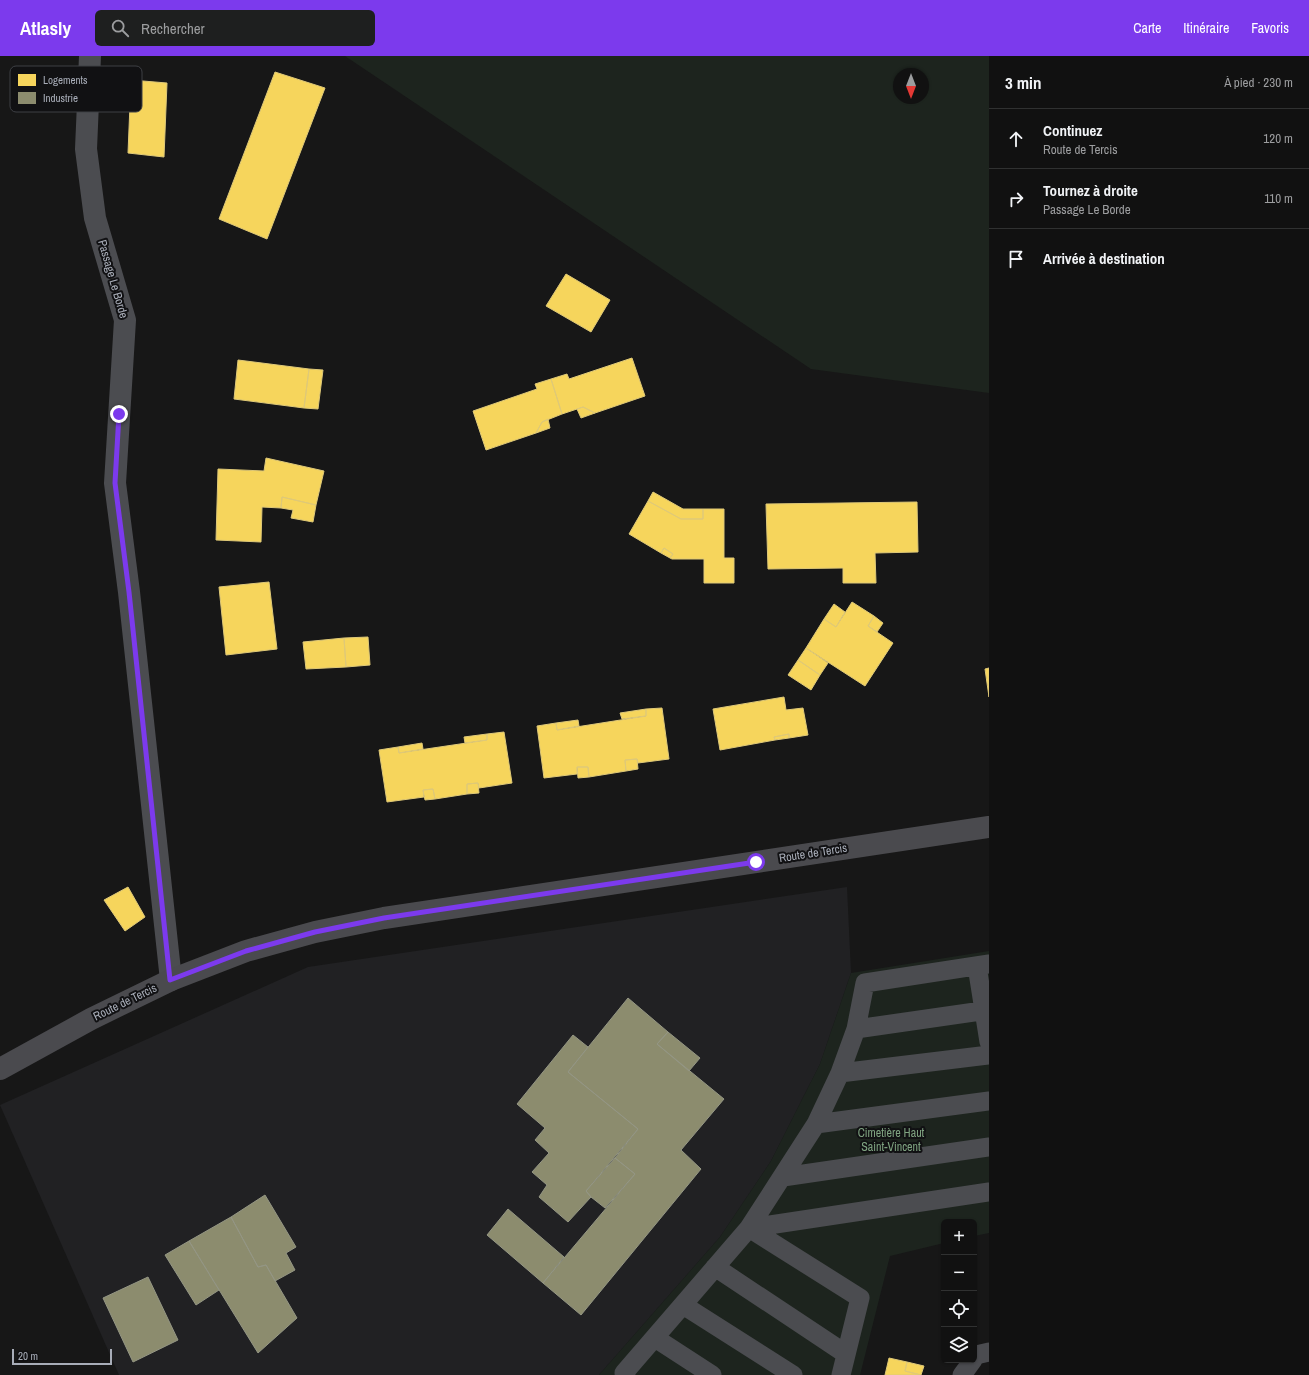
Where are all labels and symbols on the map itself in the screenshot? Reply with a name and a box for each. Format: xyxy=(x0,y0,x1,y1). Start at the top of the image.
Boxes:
legend xyxy=(10,66,142,112)
north arrow xyxy=(893,68,929,104)
text: Logements xyxy=(43,73,88,87)
text: Industrie xyxy=(43,91,78,105)
street label: Passage Le Borde xyxy=(94,238,132,320)
route end xyxy=(110,405,128,423)
street label: Route de Tercis xyxy=(778,840,848,866)
route start xyxy=(747,853,765,871)
street label: Route de Tercis xyxy=(91,980,159,1024)
park label: Cimetière Haut Saint-Vincent xyxy=(858,1125,925,1155)
scale bar xyxy=(12,1347,112,1366)

